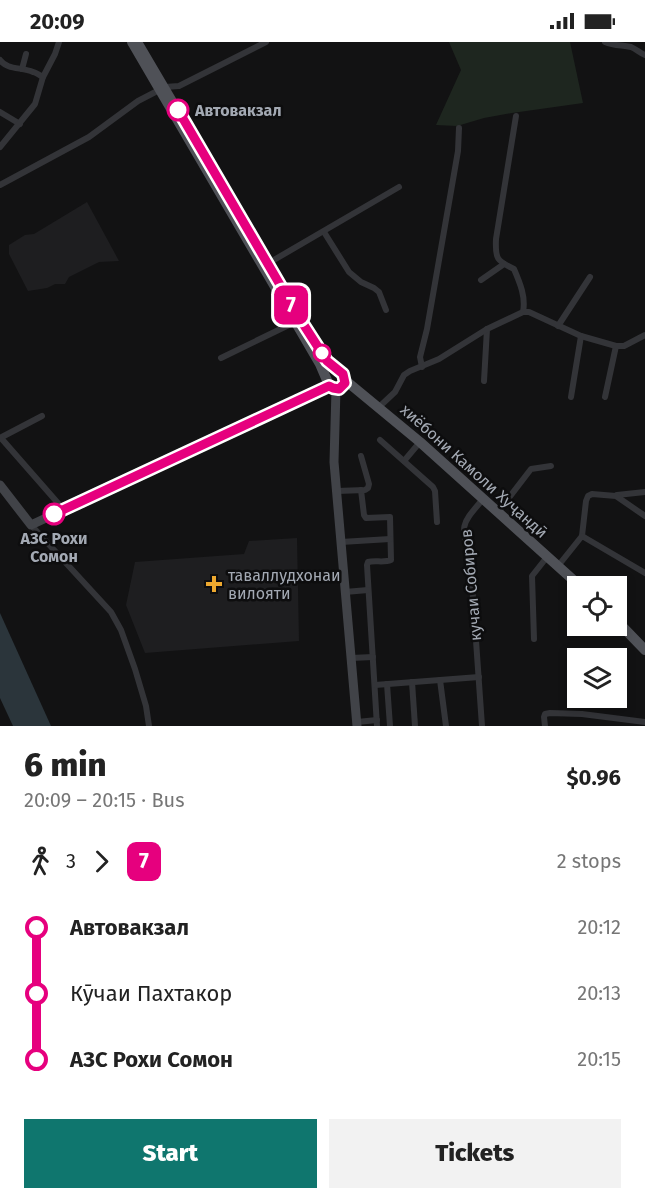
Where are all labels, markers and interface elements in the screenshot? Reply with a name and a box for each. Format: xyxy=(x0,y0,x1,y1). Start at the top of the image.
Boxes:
text: 20:09 xyxy=(30,8,85,35)
marker: Автовакзал xyxy=(167,99,189,121)
place label: Автовакзал xyxy=(194,101,282,120)
line badge: 7 xyxy=(272,286,310,324)
text: 7 xyxy=(286,292,296,318)
unlabelled marker xyxy=(313,344,331,362)
street label: хиёбони Камоли Хуҷандӣ xyxy=(397,400,551,542)
marker: АЗС Рохи Сомон xyxy=(43,503,65,525)
street label: кучаи Собиров xyxy=(457,528,485,642)
place label: АЗС Рохи Сомон xyxy=(20,529,88,566)
place label: таваллудхонаи вилояти xyxy=(228,566,341,603)
marker: таваллудхонаи вилояти xyxy=(205,575,223,593)
map controls xyxy=(567,576,627,708)
button: locate xyxy=(567,576,627,636)
button: layers xyxy=(567,648,627,708)
text: 6 min xyxy=(24,745,106,785)
text: $0.96 xyxy=(567,764,621,791)
text: 20:09 – 20:15 · Bus xyxy=(24,788,185,812)
icon: walk xyxy=(24,845,57,878)
icon: forward xyxy=(85,845,118,878)
text: 7 xyxy=(139,848,149,874)
text: 3 xyxy=(66,849,76,873)
text: 2 stops xyxy=(557,849,621,873)
text: Автовакзал xyxy=(70,914,189,941)
text: 20:12 xyxy=(577,915,621,939)
text: Кӯчаи Пахтакор xyxy=(70,980,232,1007)
text: 20:13 xyxy=(577,981,621,1005)
text: АЗС Рохи Сомон xyxy=(70,1046,233,1073)
text: 20:15 xyxy=(577,1047,621,1071)
button: Start xyxy=(24,1119,317,1188)
button: Tickets xyxy=(329,1119,621,1188)

